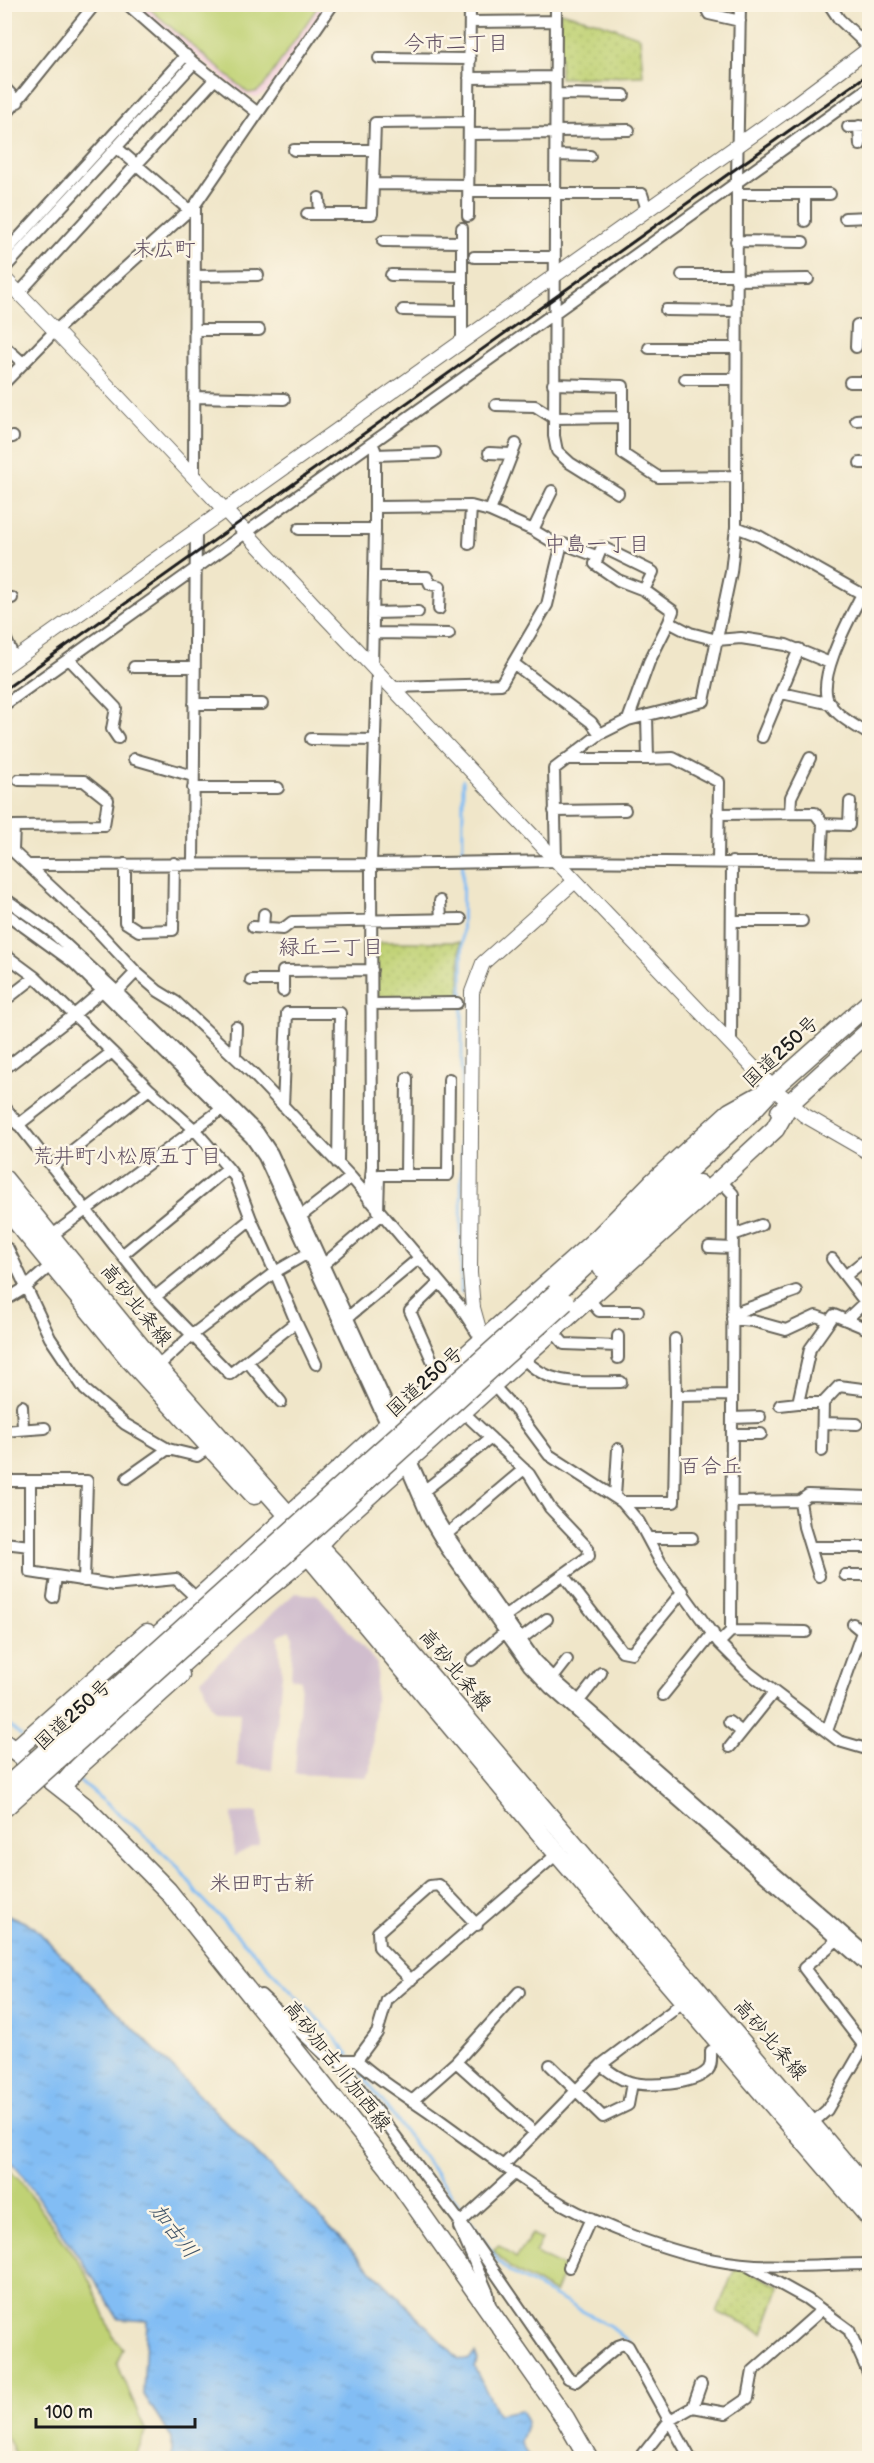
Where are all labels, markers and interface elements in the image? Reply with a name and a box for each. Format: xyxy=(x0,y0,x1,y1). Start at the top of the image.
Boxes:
district label: 今市二丁目 xyxy=(404,31,509,56)
district label: 末広町 xyxy=(133,237,196,262)
district label: 中島一丁目 xyxy=(545,532,650,557)
district label: 緑丘二丁目 xyxy=(279,935,384,960)
street label: 国道250号 xyxy=(738,1011,824,1093)
district label: 荒井町小松原五丁目 xyxy=(33,1144,222,1169)
street label: 高砂北条線 xyxy=(95,1259,177,1351)
street label: 国道250号 xyxy=(382,1341,468,1423)
district label: 百合丘 xyxy=(680,1454,743,1479)
street label: 高砂北条線 xyxy=(414,1624,496,1716)
street label: 国道250号 xyxy=(30,1674,116,1756)
district label: 米田町古新 xyxy=(210,1871,315,1896)
street label: 高砂北条線 xyxy=(728,1994,812,2086)
street label: 高砂加古川加西線 xyxy=(278,1996,396,2136)
water label: 加古川 xyxy=(145,2198,203,2264)
scale bar xyxy=(36,2391,195,2429)
text: 100 m xyxy=(45,2402,93,2423)

